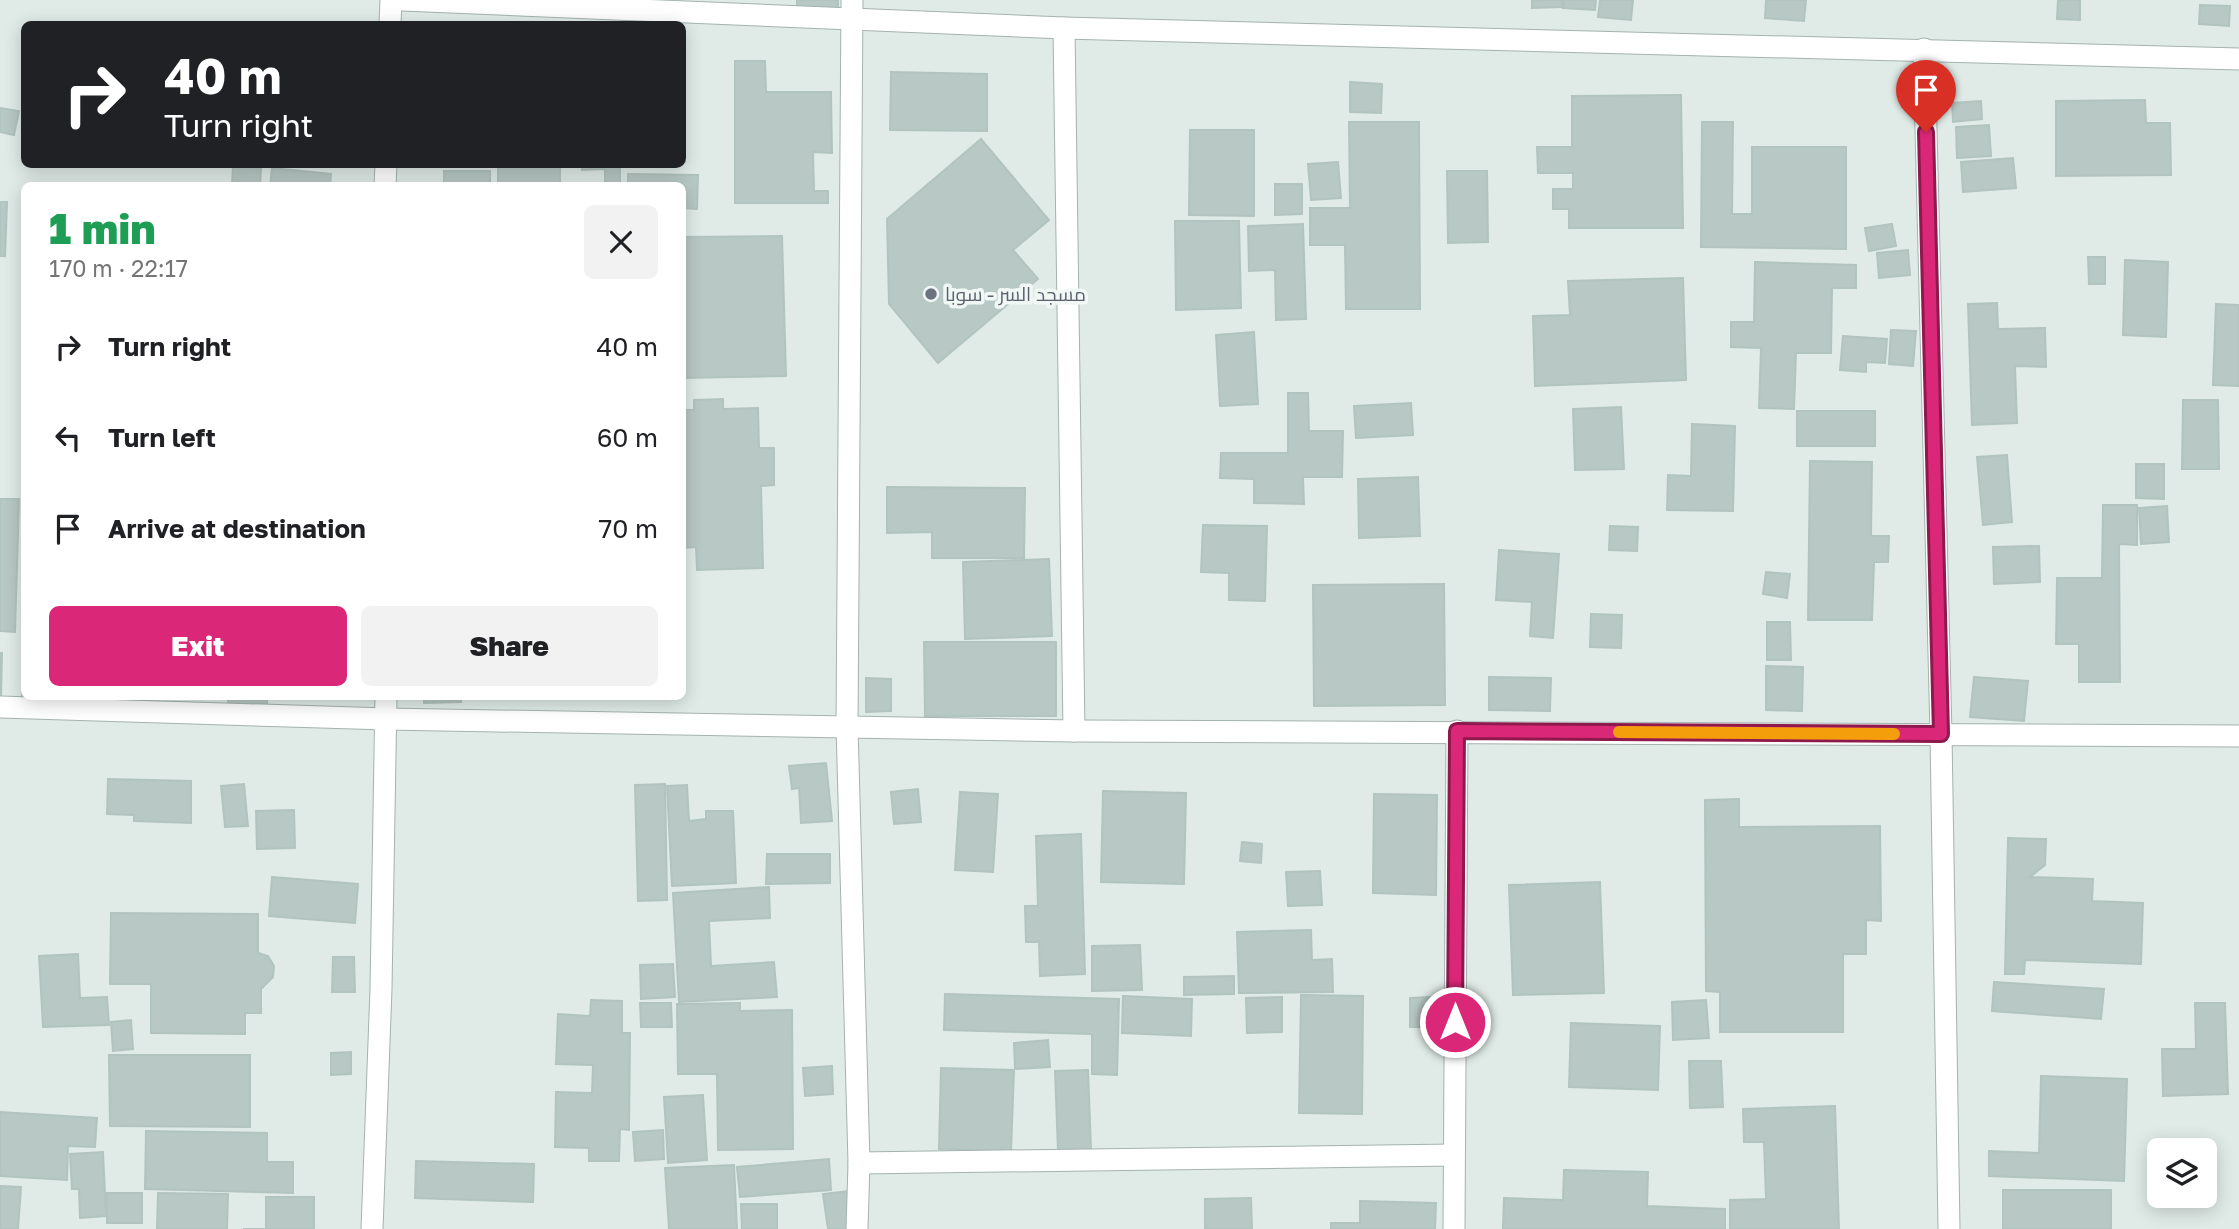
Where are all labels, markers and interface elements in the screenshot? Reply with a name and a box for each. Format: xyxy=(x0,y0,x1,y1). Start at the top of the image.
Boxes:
text: 40 m xyxy=(164,46,282,105)
icon: right xyxy=(49,49,140,140)
pin xyxy=(1896,60,1956,132)
icon: arrive xyxy=(1907,71,1945,109)
text: Turn right xyxy=(164,106,313,144)
text: 1 min xyxy=(49,203,156,253)
button: close xyxy=(584,205,658,279)
text: 170 m · 22:17 xyxy=(49,254,188,282)
place label: مسجد السر - سوبا xyxy=(945,282,1086,306)
marker: مسجد السر - سوبا xyxy=(923,286,939,302)
icon: right xyxy=(49,328,87,366)
text: Turn right xyxy=(108,331,231,362)
text: 40 m xyxy=(597,331,658,362)
icon: left xyxy=(49,419,87,457)
text: Turn left xyxy=(108,422,216,453)
text: 60 m xyxy=(597,422,658,453)
icon: arrive xyxy=(49,510,87,548)
text: Arrive at destination xyxy=(108,513,366,544)
text: 70 m xyxy=(599,513,658,544)
button: Exit xyxy=(49,606,347,686)
button: Share xyxy=(361,606,658,686)
position arrow xyxy=(1418,985,1492,1059)
map controls xyxy=(2147,1138,2217,1208)
button: layers xyxy=(2147,1138,2217,1208)

